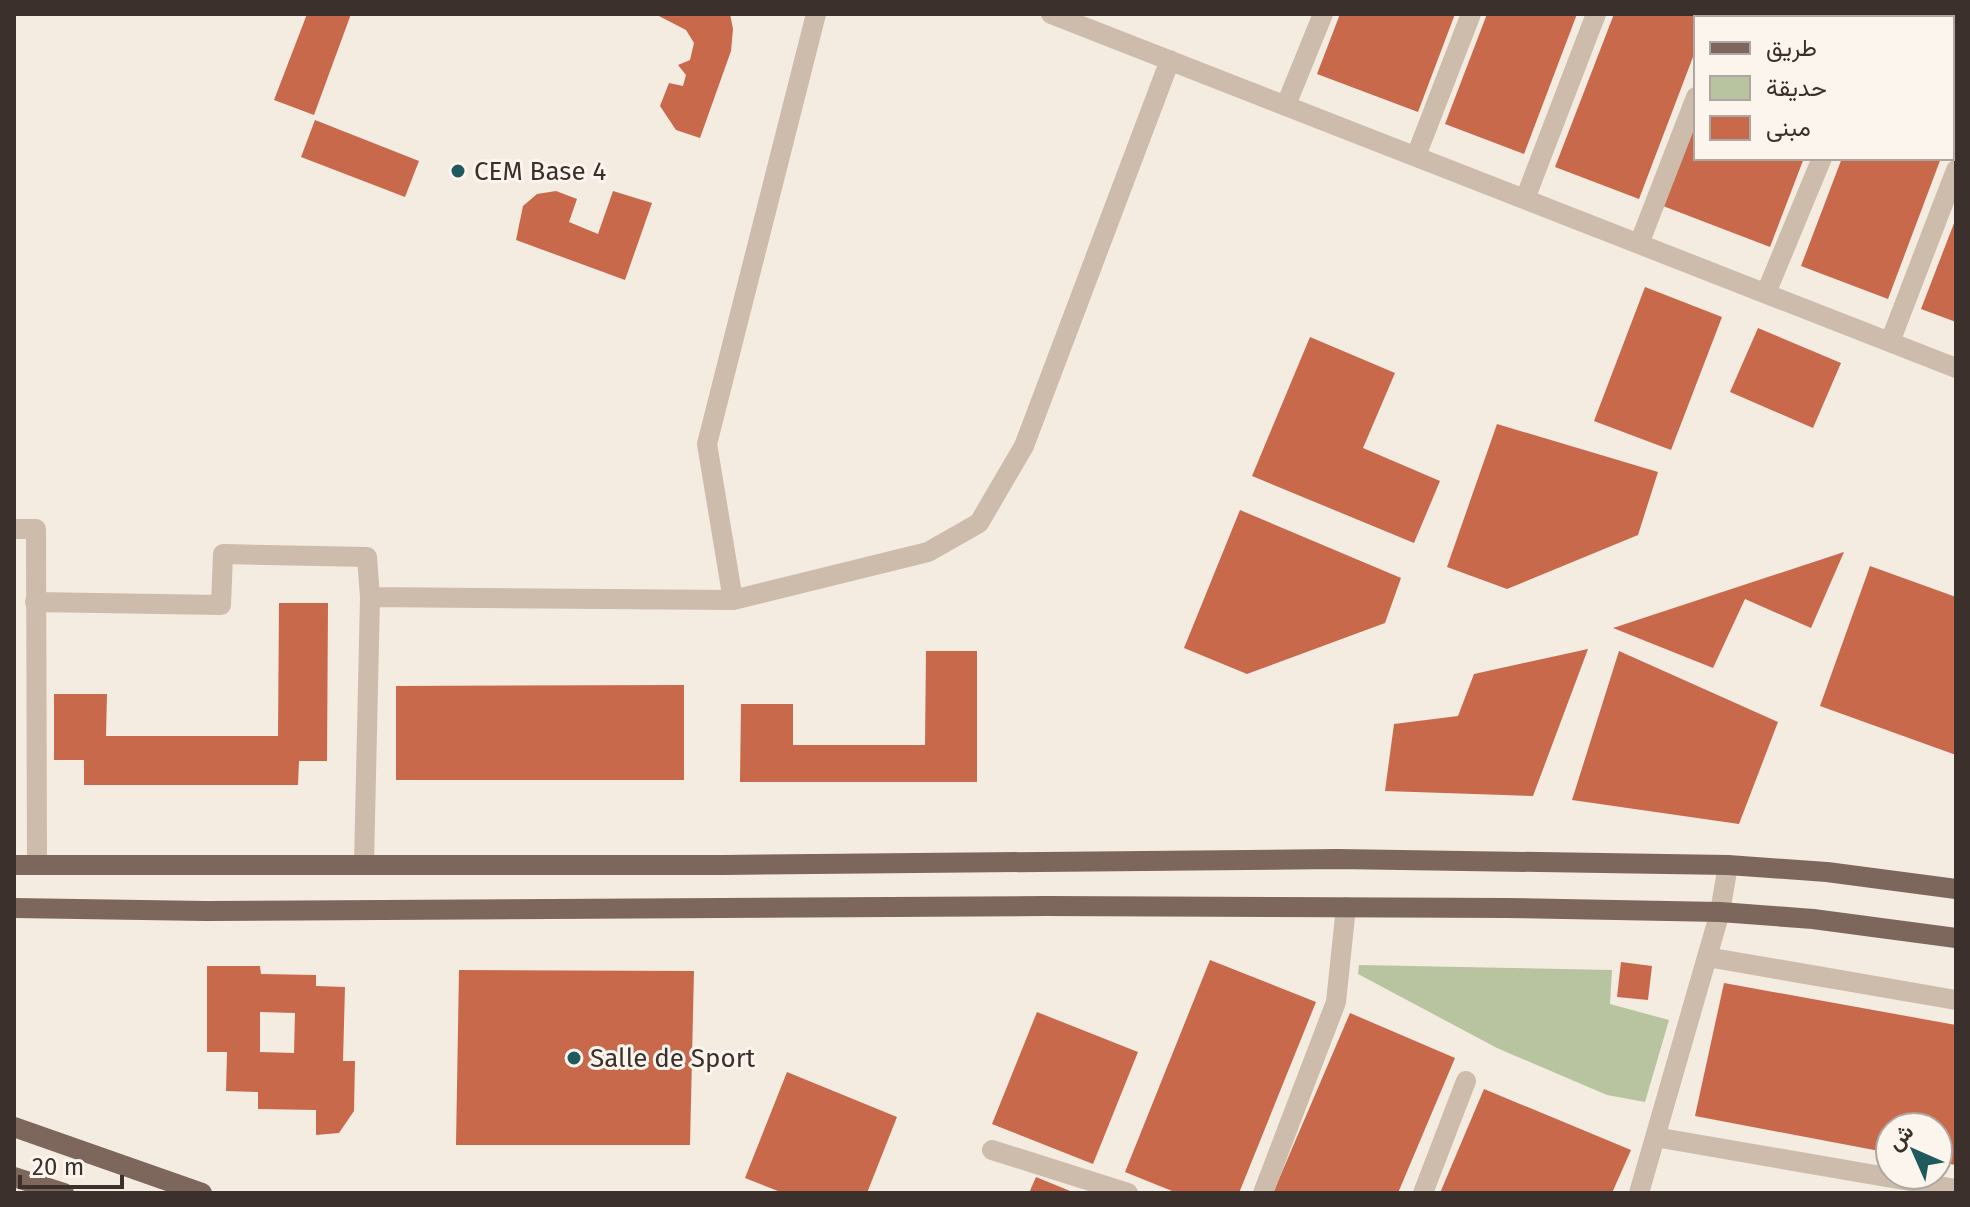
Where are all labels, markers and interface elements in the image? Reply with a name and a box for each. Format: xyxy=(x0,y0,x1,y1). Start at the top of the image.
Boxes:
legend xyxy=(1694,16,1954,160)
text: طريق xyxy=(1766,34,1817,63)
text: حديقة xyxy=(1766,74,1827,102)
text: مبنى xyxy=(1766,114,1811,142)
place label: CEM Base 4 xyxy=(474,156,606,187)
marker: CEM Base 4 xyxy=(449,162,467,180)
place label: Salle de Sport xyxy=(590,1043,756,1074)
marker: Salle de Sport xyxy=(565,1049,583,1067)
north arrow xyxy=(1874,1111,1954,1191)
text: ش xyxy=(1881,1118,1919,1156)
scale bar xyxy=(20,1139,122,1189)
text: 20 m xyxy=(32,1153,84,1181)

